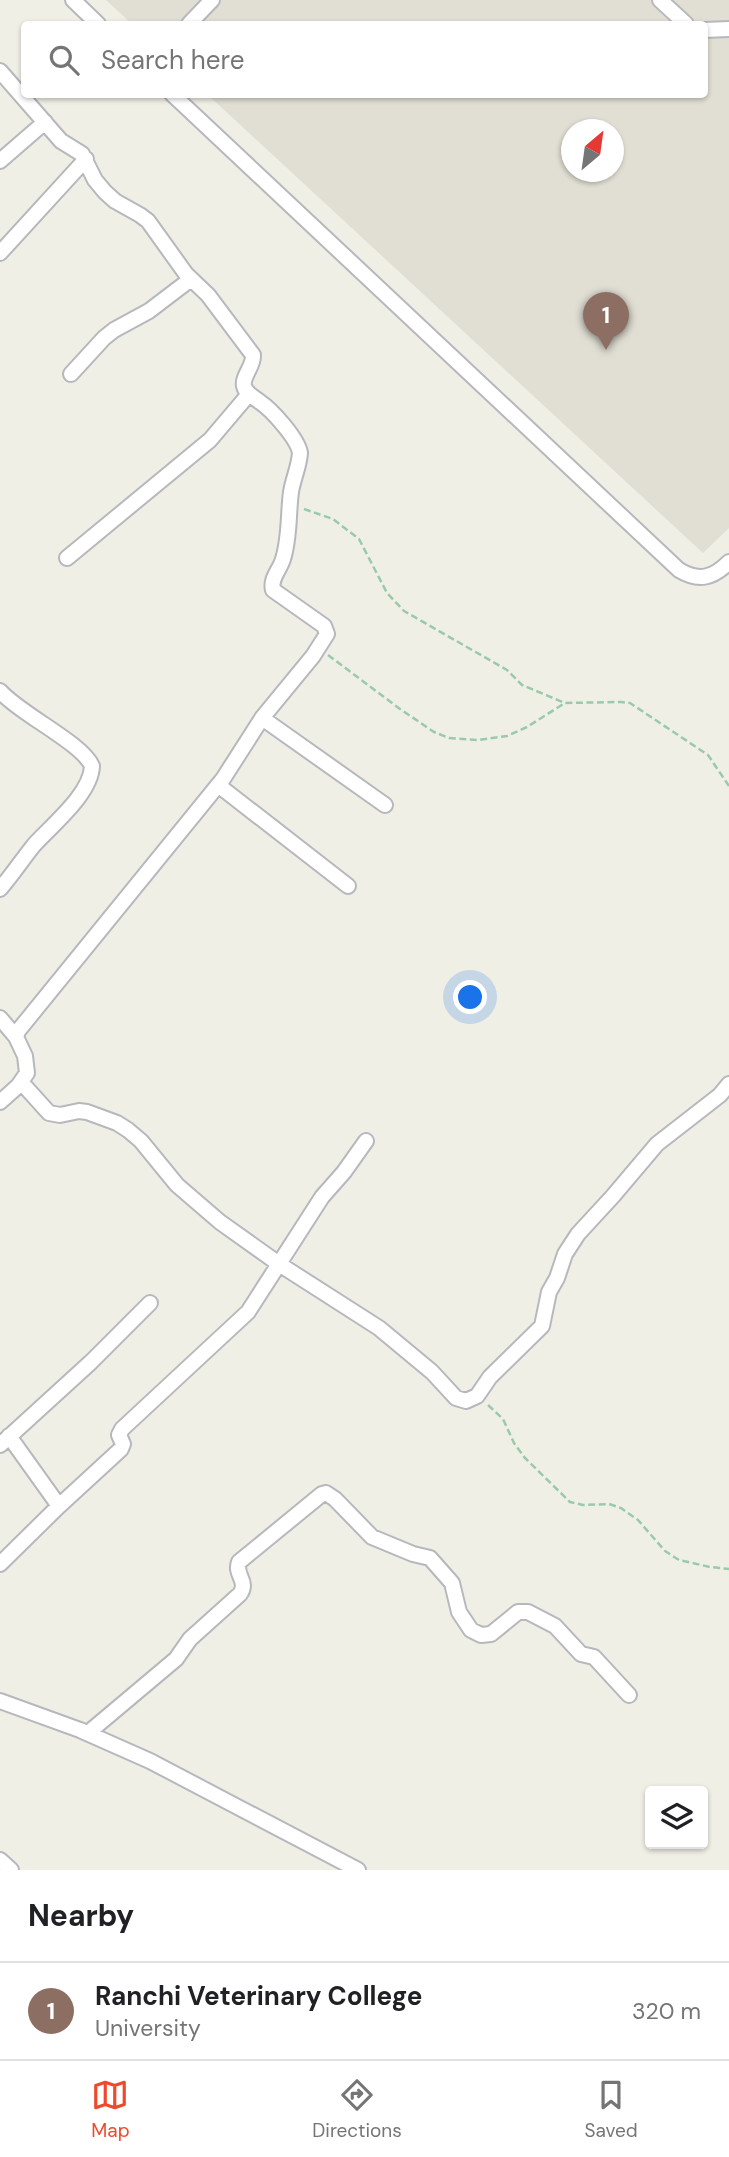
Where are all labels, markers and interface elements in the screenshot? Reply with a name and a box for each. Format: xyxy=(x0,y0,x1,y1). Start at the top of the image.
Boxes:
search box xyxy=(21,21,708,98)
icon: search xyxy=(45,41,83,79)
text: Search here xyxy=(101,43,244,77)
north arrow xyxy=(561,119,624,182)
pin: 1 xyxy=(583,292,629,350)
your location xyxy=(453,980,487,1014)
map controls xyxy=(645,1786,708,1849)
button: layers xyxy=(645,1786,708,1849)
text: Nearby xyxy=(28,1896,134,1935)
text: Ranchi Veterinary College xyxy=(95,1979,422,2013)
text: 1 xyxy=(47,1996,55,2026)
text: 320 m xyxy=(632,1996,701,2026)
text: University xyxy=(95,2013,201,2043)
tab: Map xyxy=(91,2076,130,2143)
tab: Directions xyxy=(312,2076,402,2143)
tab: Saved xyxy=(584,2076,638,2143)

